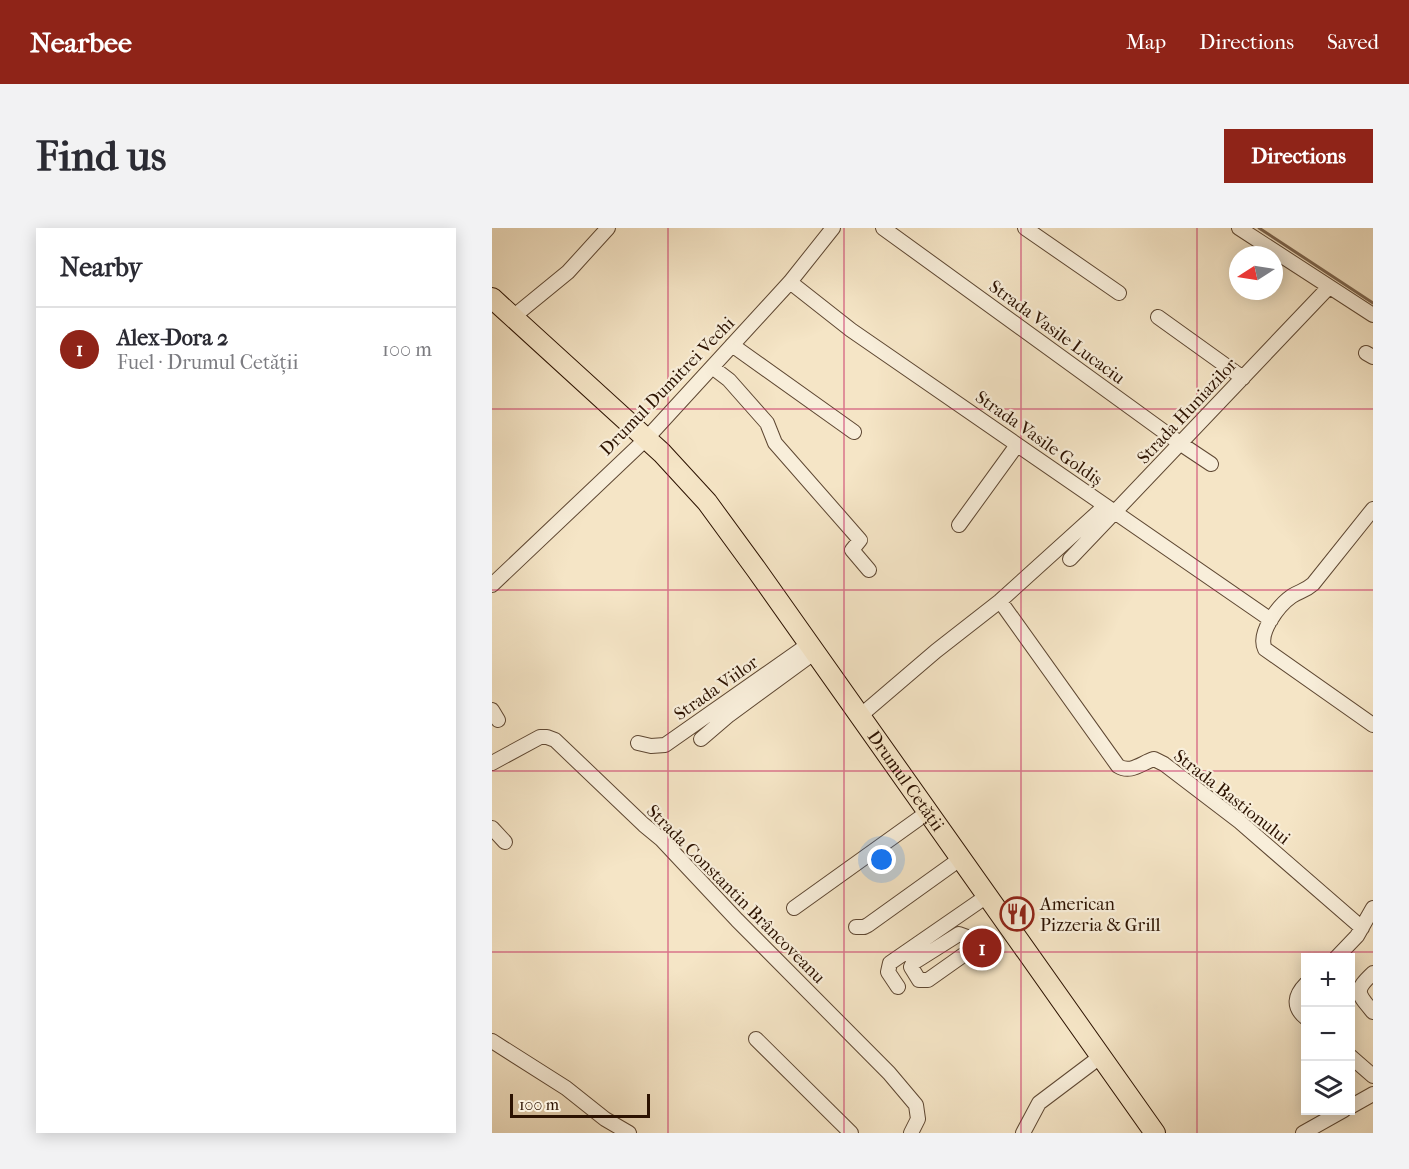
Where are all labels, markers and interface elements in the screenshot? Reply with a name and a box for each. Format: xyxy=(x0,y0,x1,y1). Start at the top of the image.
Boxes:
text: Nearbee xyxy=(30,26,132,59)
text: Map xyxy=(1126,30,1166,54)
text: Directions xyxy=(1199,30,1294,54)
text: Saved xyxy=(1327,30,1379,54)
button: Directions xyxy=(1224,129,1373,183)
text: Find us xyxy=(36,132,166,181)
north arrow xyxy=(1229,246,1283,300)
text: Nearby xyxy=(60,252,142,283)
street label: Strada Vasile Lucaciu xyxy=(985,276,1129,389)
street label: Drumul Dumitrei Vechi xyxy=(596,312,739,460)
text: Alex-Dora 2 xyxy=(117,325,228,351)
text: 1 xyxy=(76,338,83,361)
text: 100 m xyxy=(382,338,432,361)
text: Fuel · Drumul Cetății xyxy=(117,351,298,374)
street label: Strada Huniazilor xyxy=(1133,354,1242,469)
street label: Strada Vasile Goldiș xyxy=(971,387,1107,490)
street label: Strada Viilor xyxy=(670,652,763,725)
street label: Drumul Cetății xyxy=(863,727,949,836)
street label: Strada Bastionului xyxy=(1169,745,1295,850)
street label: Strada Constantin Brâncoveanu xyxy=(642,801,829,988)
your location xyxy=(867,845,896,874)
place label: American Pizzeria & Grill xyxy=(1039,894,1160,936)
restaurant icon: American Pizzeria & Grill xyxy=(999,896,1035,932)
pin: 1 xyxy=(962,926,1002,970)
map controls xyxy=(1301,953,1355,1115)
button: + xyxy=(1301,953,1355,1007)
button: − xyxy=(1301,1007,1355,1061)
button: layers xyxy=(1301,1061,1355,1115)
scale bar xyxy=(510,1091,650,1118)
text: 100 m xyxy=(519,1095,559,1114)

